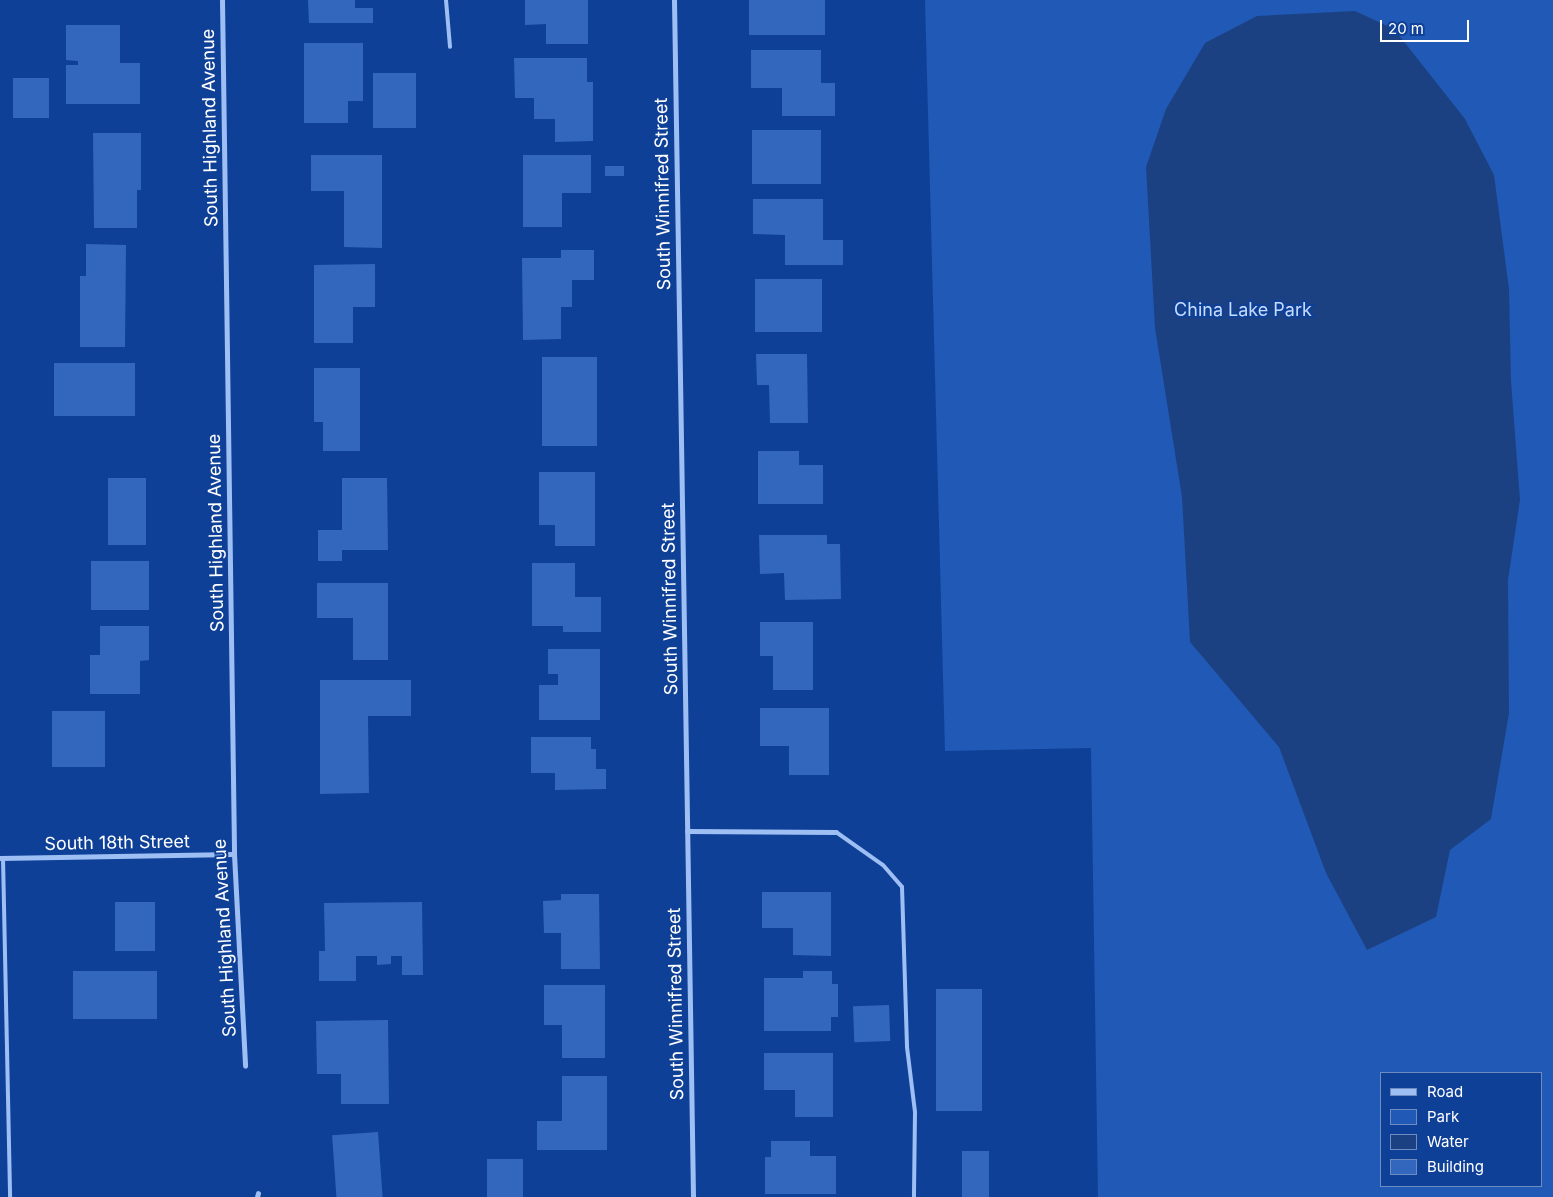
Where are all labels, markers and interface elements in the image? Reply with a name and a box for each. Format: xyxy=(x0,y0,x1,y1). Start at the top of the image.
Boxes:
scale bar xyxy=(1383,10,1472,42)
text: 20 m xyxy=(1388,19,1424,38)
street label: South Highland Avenue xyxy=(197,29,223,227)
street label: South Winnifred Street xyxy=(651,97,675,291)
park label: China Lake Park xyxy=(1174,299,1312,321)
street label: South Highland Avenue xyxy=(203,434,229,632)
street label: South Winnifred Street xyxy=(658,502,682,696)
street label: South 18th Street xyxy=(44,831,190,855)
street label: South Highland Avenue xyxy=(209,838,241,1038)
street label: South Winnifred Street xyxy=(664,907,688,1101)
legend xyxy=(1380,1072,1543,1187)
text: Road xyxy=(1427,1082,1463,1101)
text: Park xyxy=(1427,1107,1459,1126)
text: Water xyxy=(1427,1132,1469,1151)
text: Building xyxy=(1427,1157,1484,1176)

